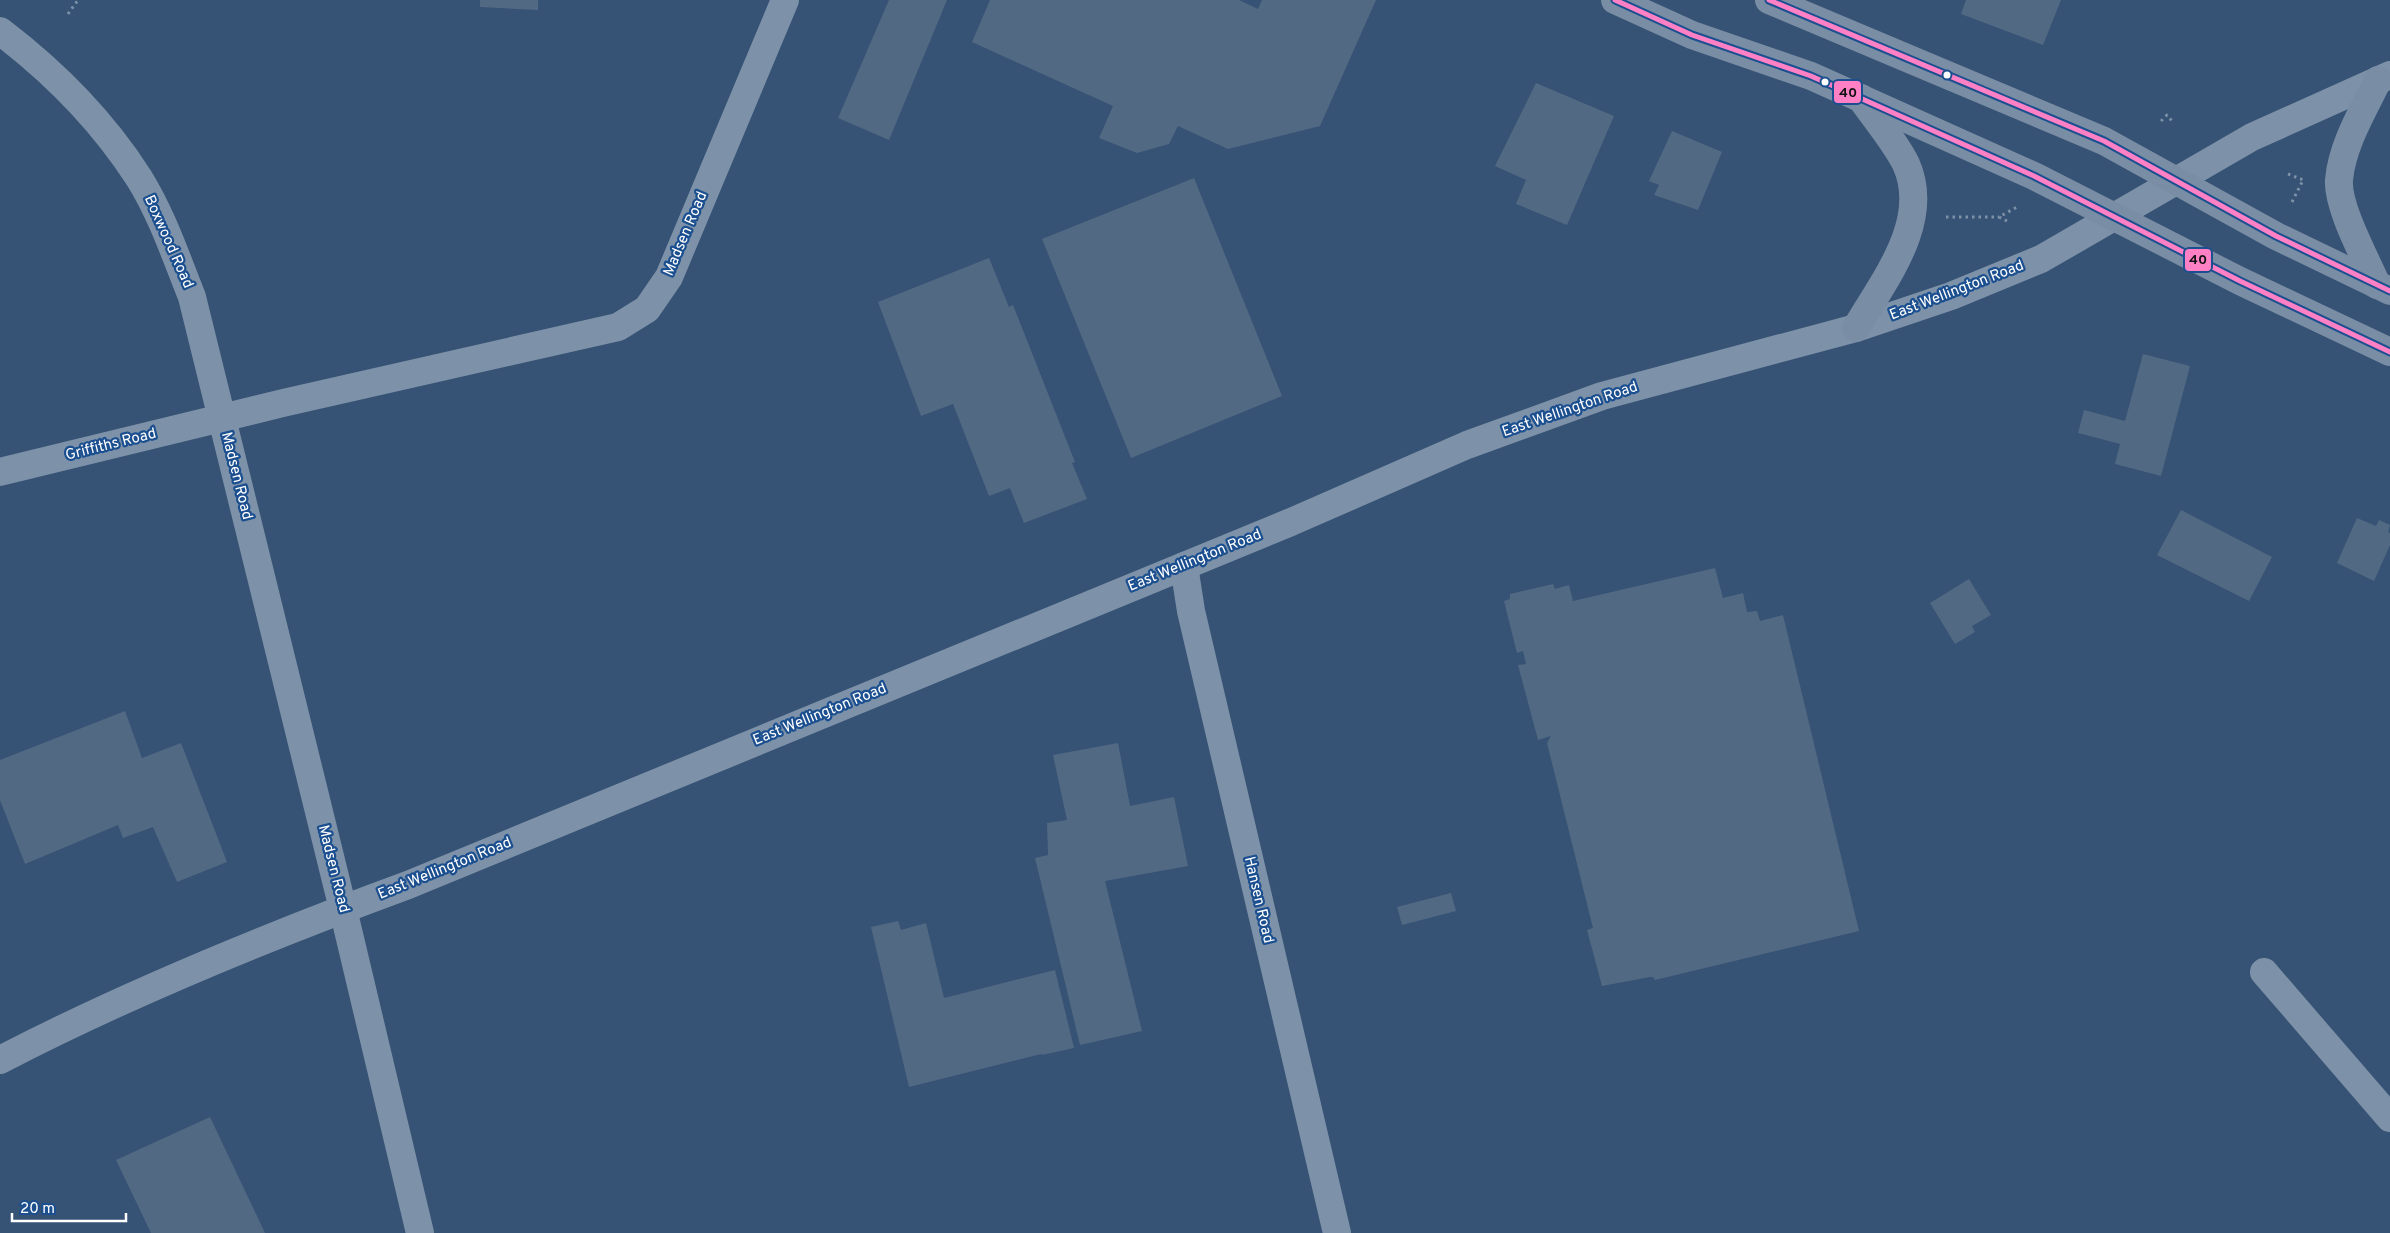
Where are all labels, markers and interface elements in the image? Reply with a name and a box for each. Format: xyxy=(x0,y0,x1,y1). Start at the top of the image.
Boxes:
unlabelled marker xyxy=(1942,70,1952,80)
unlabelled marker xyxy=(1820,77,1830,87)
line badge: 40 xyxy=(1833,80,1862,104)
text: 40 xyxy=(1839,85,1857,102)
street label: Madsen Road xyxy=(660,189,712,279)
street label: Boxwood Road xyxy=(139,192,197,292)
line badge: 40 xyxy=(2184,248,2212,272)
text: 40 xyxy=(2189,252,2207,269)
street label: East Wellington Road xyxy=(1887,257,2027,325)
street label: East Wellington Road xyxy=(1500,378,1640,442)
street label: Griffiths Road xyxy=(64,425,158,465)
street label: Madsen Road xyxy=(216,430,256,522)
street label: East Wellington Road xyxy=(1125,526,1265,596)
street label: East Wellington Road xyxy=(750,680,890,750)
street label: Madsen Road xyxy=(313,823,353,915)
street label: East Wellington Road xyxy=(375,834,515,904)
street label: Hansen Road xyxy=(1239,855,1277,945)
scale bar xyxy=(12,1190,126,1222)
text: 20 m xyxy=(20,1200,55,1219)

